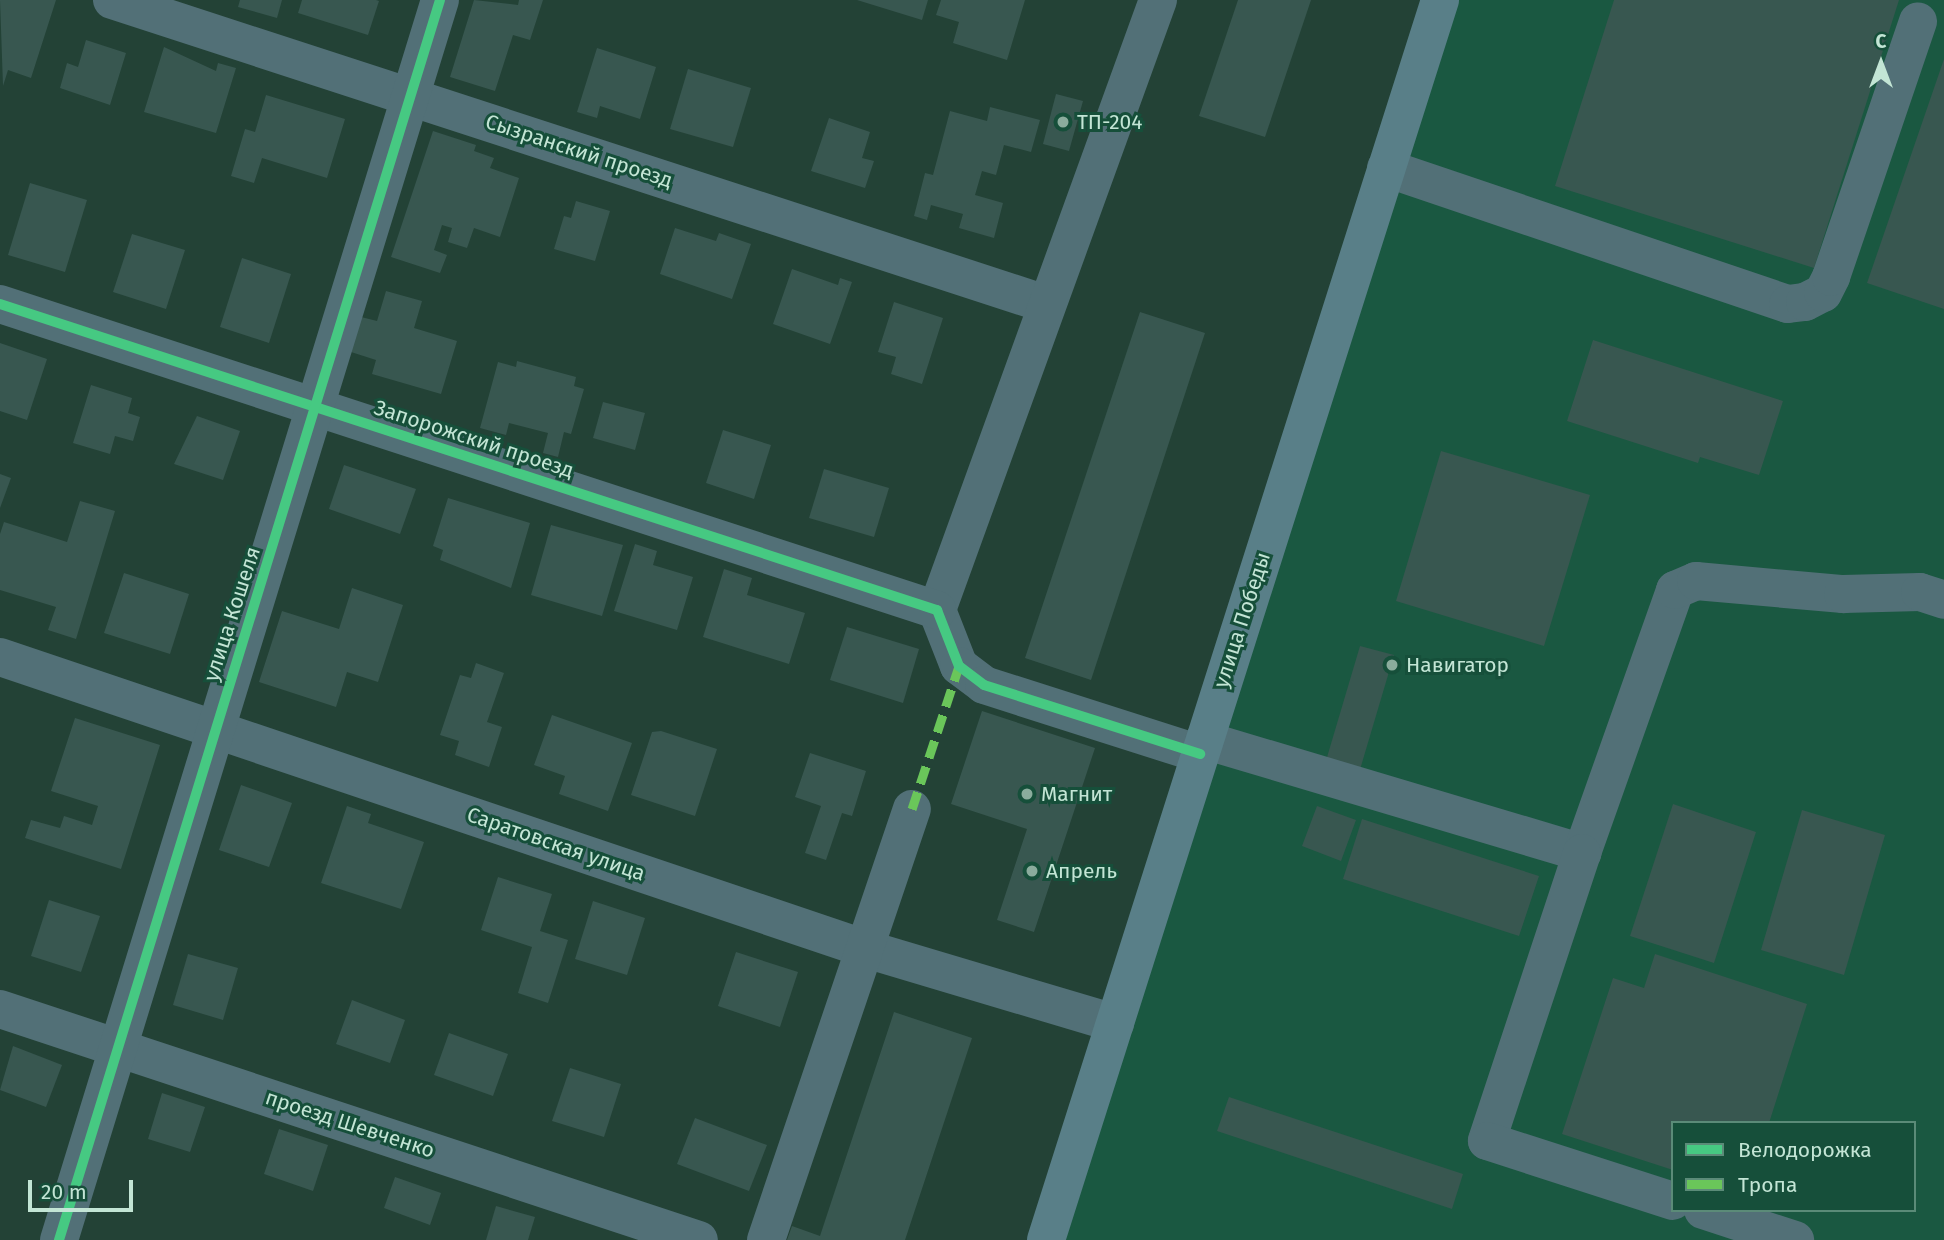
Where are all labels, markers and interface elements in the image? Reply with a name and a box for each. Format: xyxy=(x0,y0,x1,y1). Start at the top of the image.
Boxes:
north arrow xyxy=(1846,28,1916,98)
text: С xyxy=(1876,30,1886,53)
street label: Сызранский проезд xyxy=(482,109,676,193)
place label: ТП-204 xyxy=(1077,109,1142,135)
marker: ТП-204 xyxy=(1055,114,1071,130)
street label: Запорожский проезд xyxy=(371,395,577,483)
street label: улица Кошеля xyxy=(198,544,266,684)
street label: улица Победы xyxy=(1208,549,1276,691)
place label: Навигатор xyxy=(1406,652,1509,678)
marker: Навигатор xyxy=(1384,657,1400,673)
place label: Магнит xyxy=(1041,781,1112,807)
marker: Магнит xyxy=(1019,786,1035,802)
street label: Саратовская улица xyxy=(464,802,648,886)
place label: Апрель xyxy=(1046,858,1117,884)
marker: Апрель xyxy=(1024,863,1040,879)
street label: проезд Шевченко xyxy=(262,1085,438,1163)
legend xyxy=(1671,1121,1916,1212)
text: Велодорожка xyxy=(1738,1137,1872,1163)
scale bar xyxy=(32,1166,136,1210)
text: Тропа xyxy=(1738,1172,1797,1198)
text: 20 m xyxy=(41,1179,87,1205)

